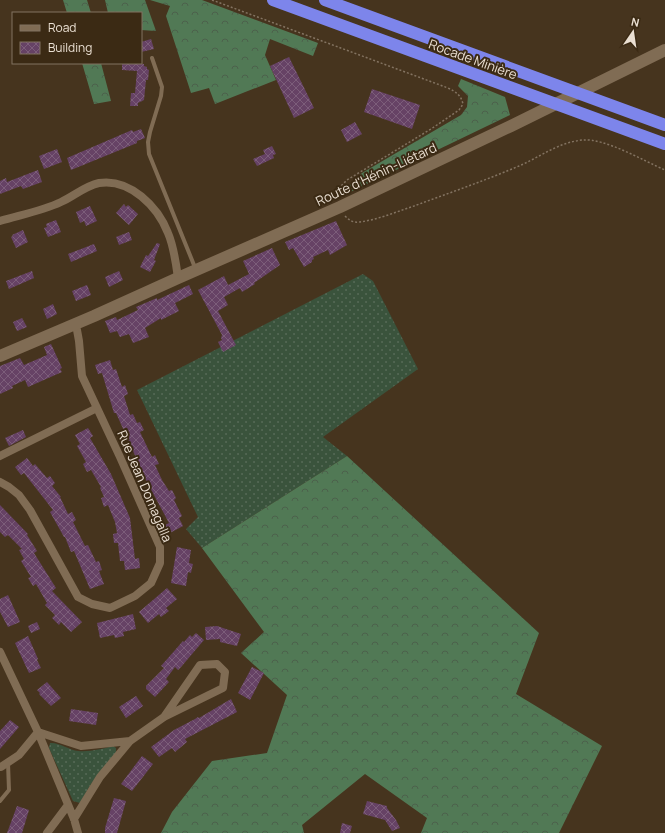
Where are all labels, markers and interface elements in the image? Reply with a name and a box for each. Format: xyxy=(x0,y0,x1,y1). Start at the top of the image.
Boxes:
legend xyxy=(12,12,142,64)
north arrow xyxy=(613,12,653,52)
text: N xyxy=(630,14,641,30)
text: Road xyxy=(48,19,76,36)
street label: Rocade Minière xyxy=(426,35,520,83)
text: Building xyxy=(48,39,92,56)
street label: Route d'Hénin-Liétard xyxy=(313,138,439,210)
street label: Rue Jean Domagalla xyxy=(113,427,177,545)

